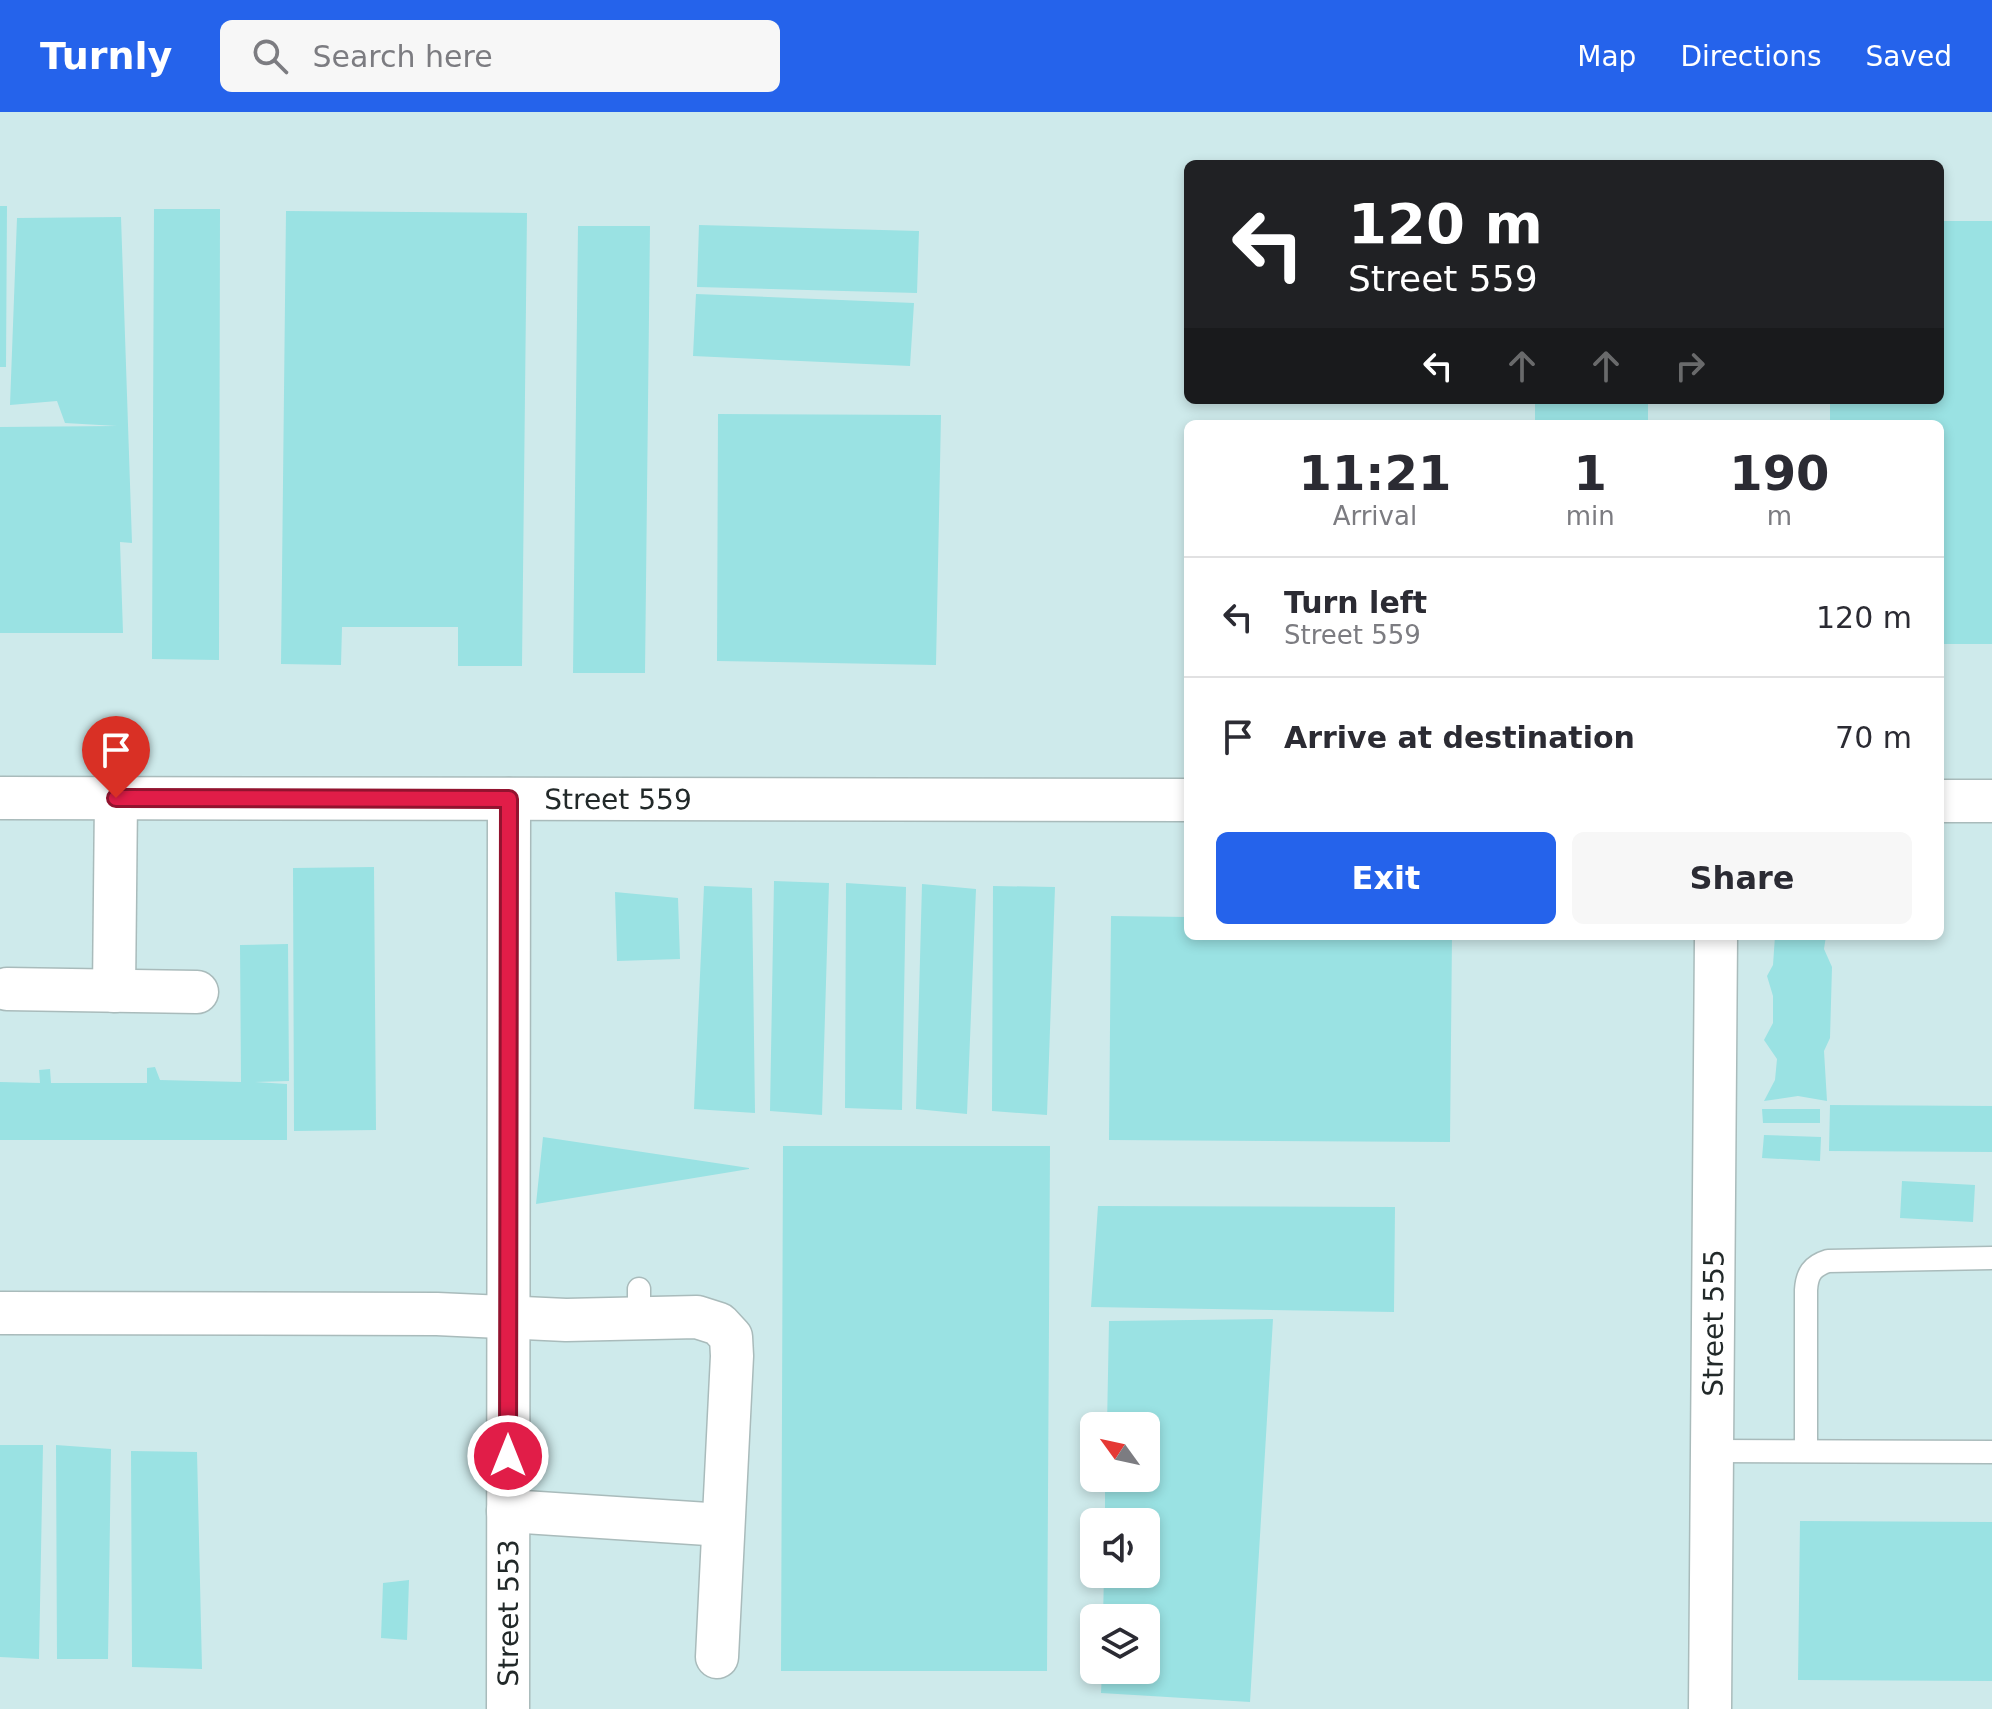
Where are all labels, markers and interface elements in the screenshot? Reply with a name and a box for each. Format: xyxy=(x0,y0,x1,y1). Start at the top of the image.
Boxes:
search box xyxy=(220,20,780,92)
text: Turnly xyxy=(40,34,172,78)
icon: search xyxy=(248,34,292,78)
text: Search here xyxy=(312,39,493,74)
text: Map xyxy=(1577,40,1636,73)
text: Directions xyxy=(1680,40,1821,73)
text: Saved xyxy=(1865,40,1952,73)
text: 120 m xyxy=(1348,191,1543,256)
icon: left xyxy=(1216,192,1320,296)
text: Street 559 xyxy=(1348,258,1538,299)
icon: left xyxy=(1416,344,1460,388)
icon: ahead xyxy=(1500,344,1544,388)
icon: ahead xyxy=(1584,344,1628,388)
icon: right xyxy=(1668,344,1712,388)
text: 11:21 xyxy=(1298,445,1451,501)
text: 1 xyxy=(1574,445,1607,501)
text: 190 xyxy=(1729,445,1829,501)
text: Arrival xyxy=(1333,501,1417,531)
text: min xyxy=(1566,501,1615,531)
text: m xyxy=(1767,501,1792,531)
text: Turn left xyxy=(1284,585,1427,620)
icon: left xyxy=(1216,595,1260,639)
text: 120 m xyxy=(1816,600,1912,635)
text: Street 559 xyxy=(1284,620,1421,650)
icon: arrive xyxy=(1216,715,1260,759)
pin xyxy=(82,716,150,798)
text: Arrive at destination xyxy=(1284,720,1635,755)
text: 70 m xyxy=(1835,720,1912,755)
icon: arrive xyxy=(94,728,138,772)
street label: Street 559 xyxy=(544,782,692,816)
button: Exit xyxy=(1216,832,1556,924)
button: Share xyxy=(1572,832,1912,924)
street label: Street 555 xyxy=(1696,1249,1730,1397)
north arrow xyxy=(1080,1412,1160,1492)
map controls xyxy=(1080,1412,1160,1684)
position arrow xyxy=(466,1414,550,1498)
button: sound xyxy=(1080,1508,1160,1588)
street label: Street 553 xyxy=(492,1539,525,1687)
button: layers xyxy=(1080,1604,1160,1684)

